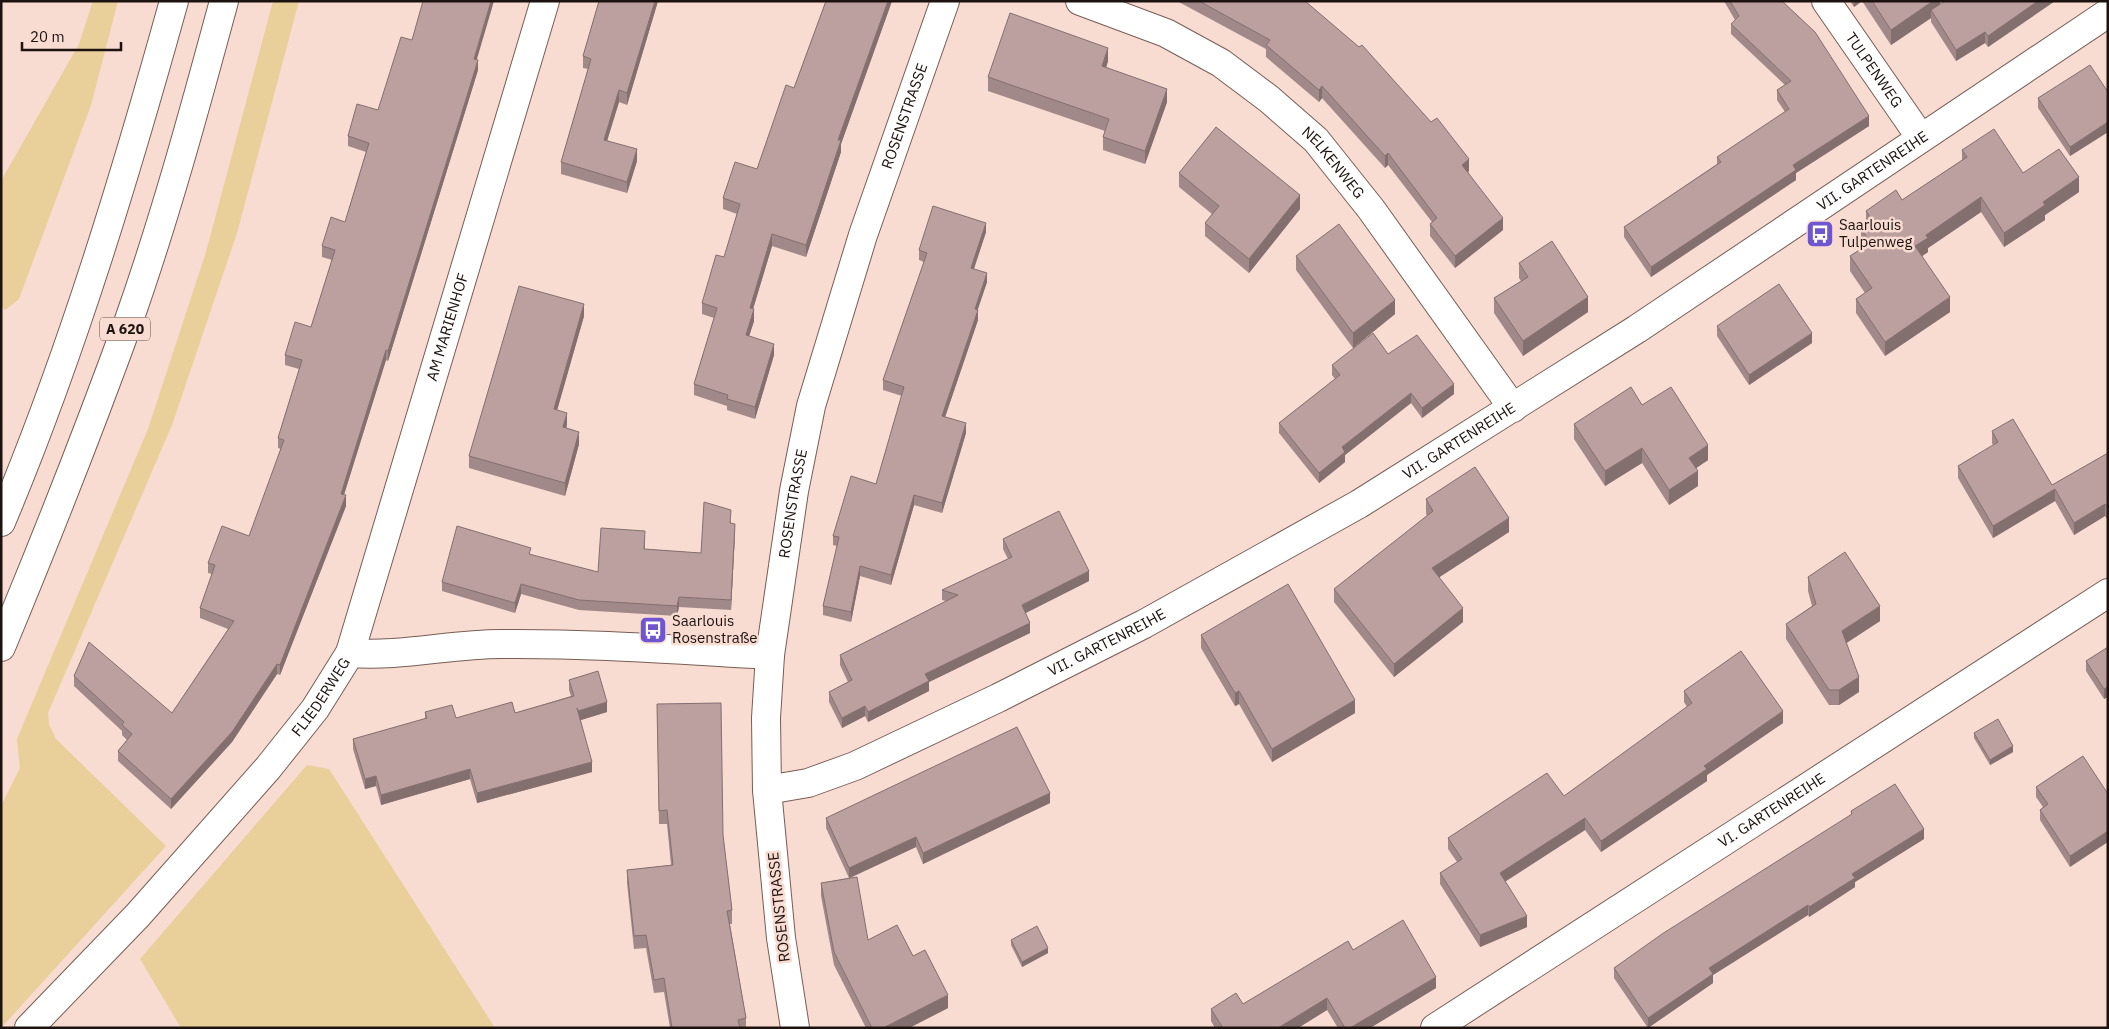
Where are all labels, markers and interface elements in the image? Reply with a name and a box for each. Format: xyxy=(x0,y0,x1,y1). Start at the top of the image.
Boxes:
scale bar xyxy=(22,20,121,52)
text: 20 m xyxy=(30,27,65,46)
street label: TULPENWEG xyxy=(1842,28,1907,111)
street label: ROSENSTRASSE xyxy=(877,61,931,171)
street label: NELKENWEG xyxy=(1298,122,1369,202)
street label: VII. GARTENREIHE xyxy=(1813,126,1931,215)
place label: Saarlouis Tulpenweg xyxy=(1839,215,1912,251)
bus stop icon: Saarlouis Tulpenweg xyxy=(1805,219,1835,249)
street label: AM MARIENHOF xyxy=(422,271,472,383)
road number: A 620 xyxy=(100,318,150,340)
street label: VII. GARTENREIHE xyxy=(1399,398,1519,483)
street label: ROSENSTRASSE xyxy=(774,447,811,559)
street label: VII. GARTENREIHE xyxy=(1044,604,1169,680)
place label: Saarlouis Rosenstraße xyxy=(672,611,758,647)
bus stop icon: Saarlouis Rosenstraße xyxy=(638,615,668,645)
street label: FLIEDERWEG xyxy=(287,654,354,740)
street label: VI. GARTENREIHE xyxy=(1714,768,1829,851)
street label: ROSENSTRASSE xyxy=(763,851,794,963)

